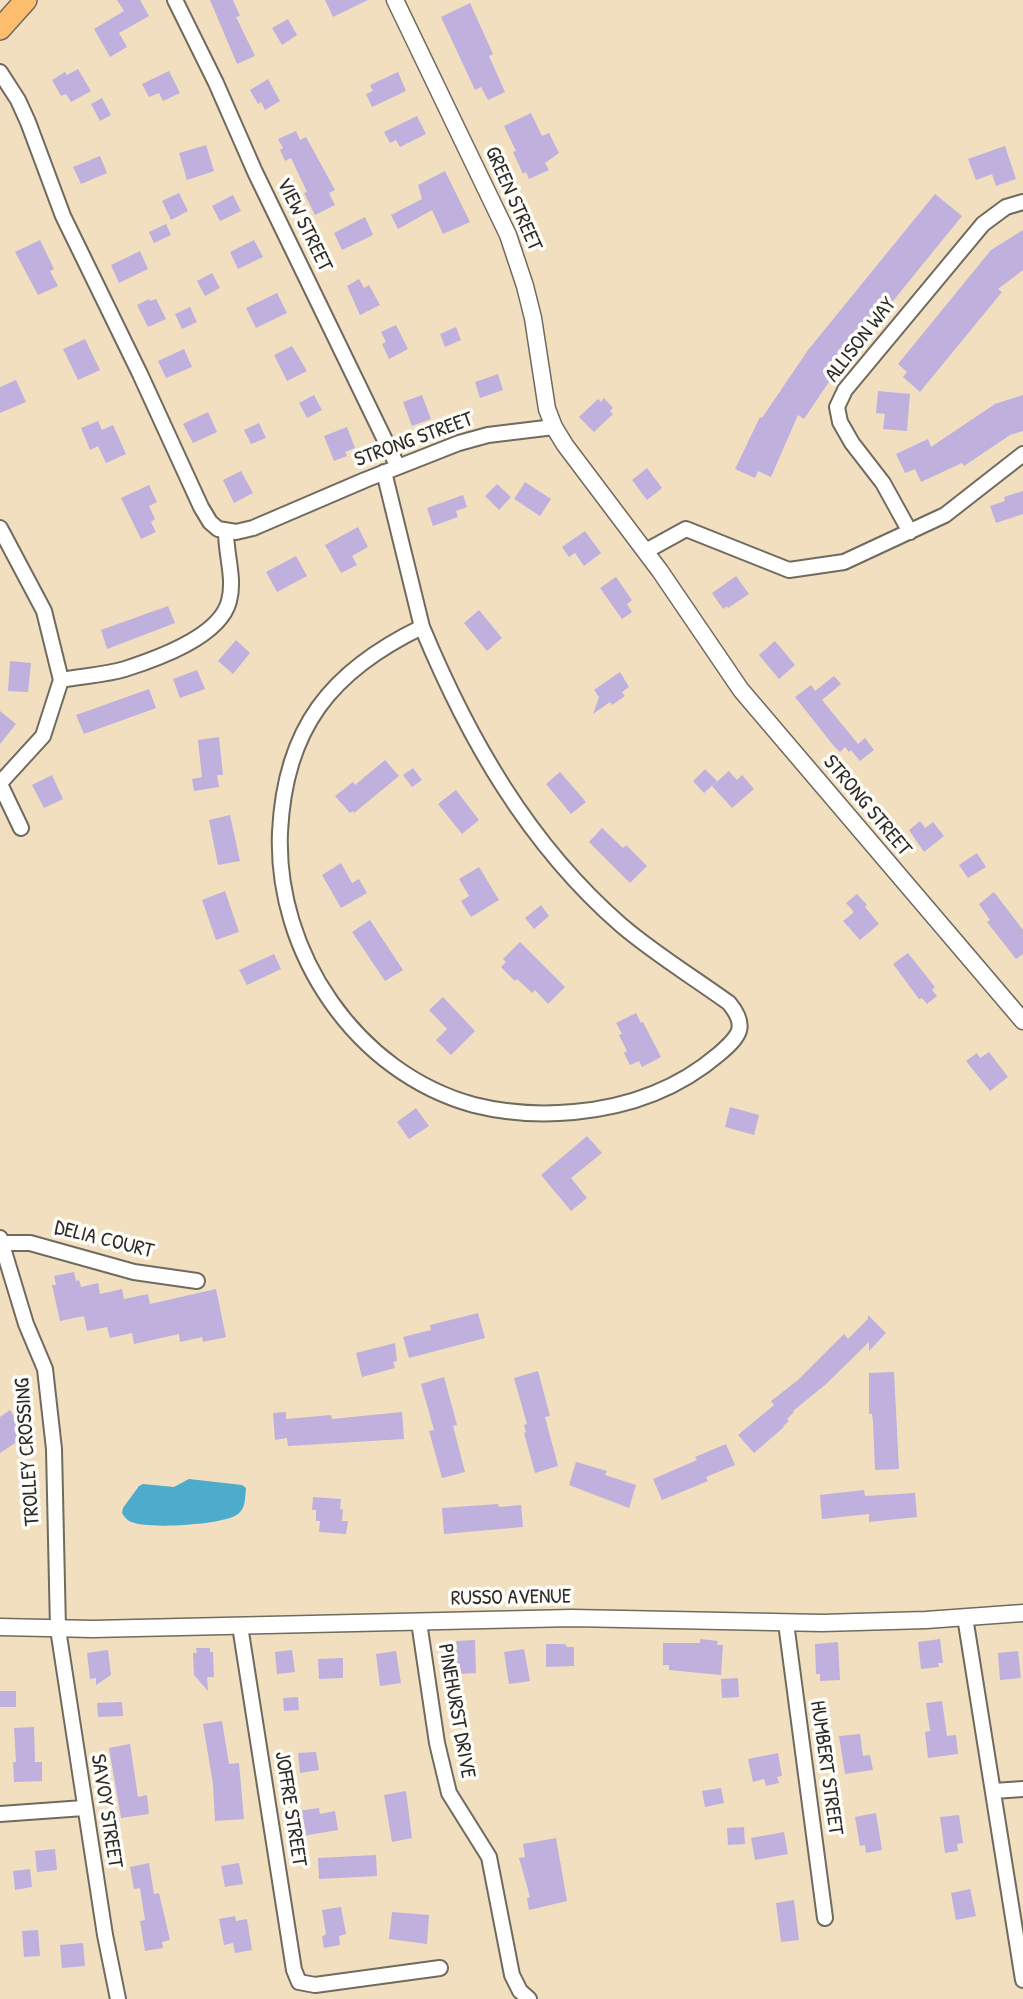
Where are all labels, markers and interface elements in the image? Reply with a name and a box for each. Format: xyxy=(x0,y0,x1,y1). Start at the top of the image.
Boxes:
street label: GREEN STREET xyxy=(479,143,547,255)
street label: VIEW STREET xyxy=(270,174,338,276)
street label: ALLISON WAY xyxy=(820,293,902,387)
street label: STRONG STREET xyxy=(351,407,477,473)
street label: STRONG STREET xyxy=(817,750,917,862)
street label: DELIA COURT xyxy=(52,1216,156,1264)
street label: TROLLEY CROSSING xyxy=(10,1377,46,1527)
street label: RUSSO AVENUE xyxy=(451,1584,571,1612)
street label: PINEHURST DRIVE xyxy=(432,1642,480,1780)
street label: HUMBERT STREET xyxy=(804,1699,848,1837)
street label: JOFFRE STREET xyxy=(268,1750,312,1868)
street label: SAVOY STREET xyxy=(85,1752,127,1870)

